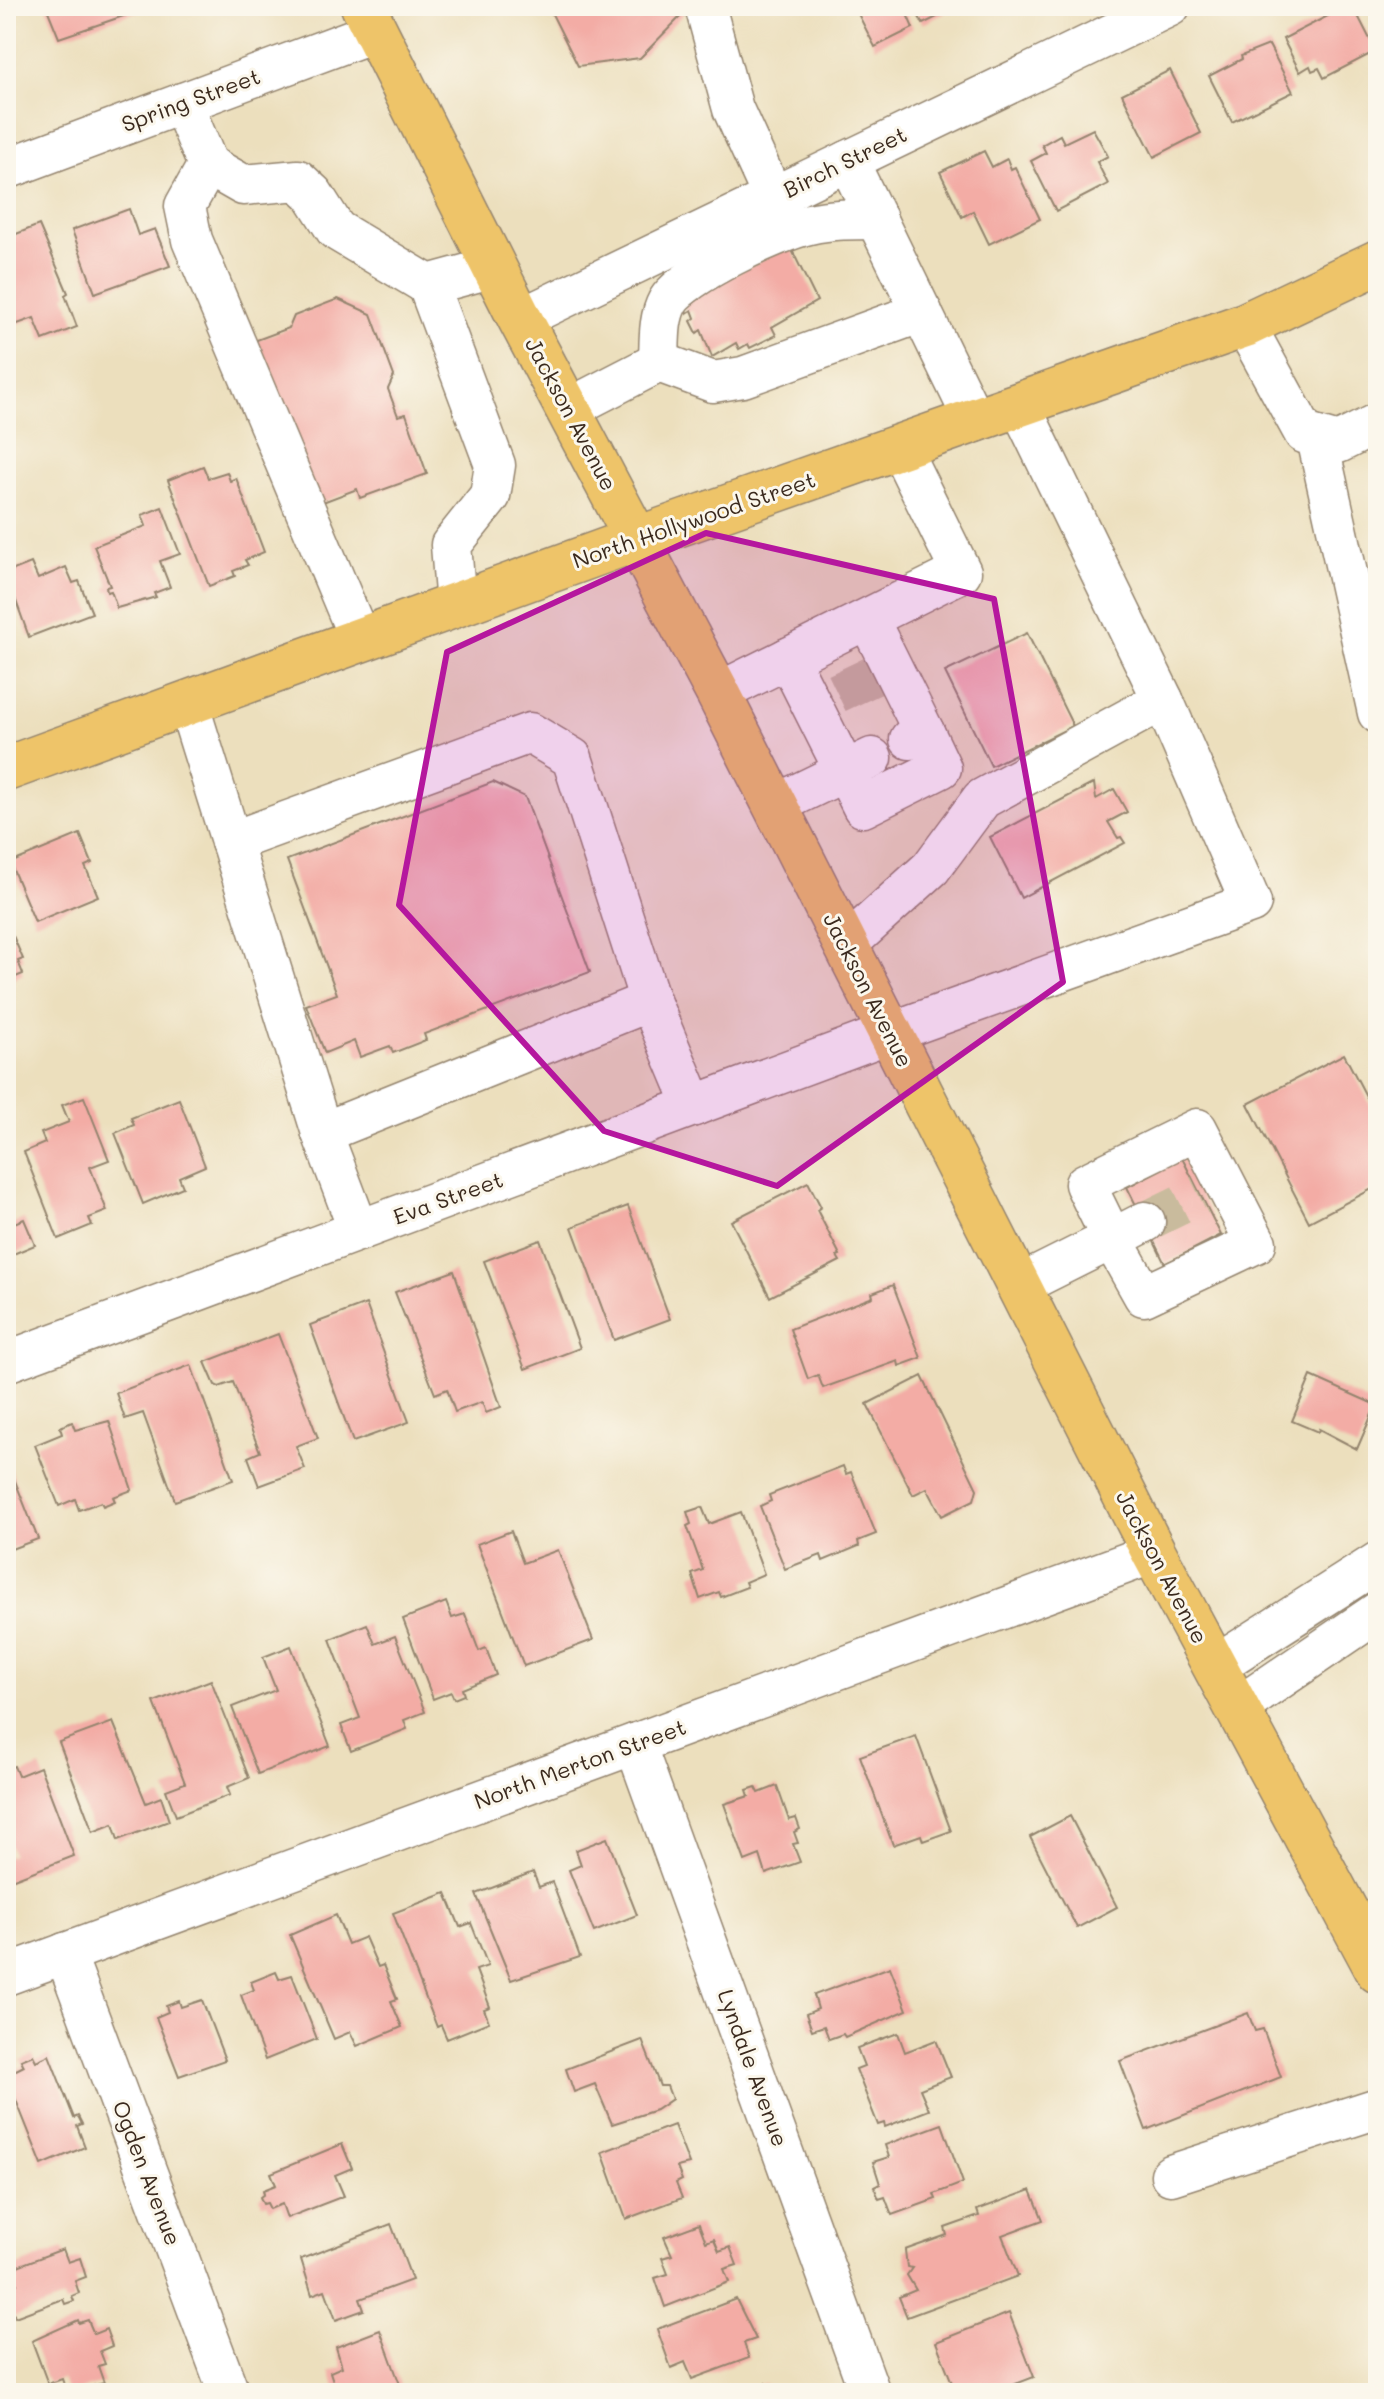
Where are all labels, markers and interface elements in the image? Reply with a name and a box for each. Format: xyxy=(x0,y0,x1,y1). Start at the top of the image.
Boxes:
street label: Spring Street xyxy=(117,61,264,138)
street label: Birch Street xyxy=(778,119,911,204)
street label: Jackson Avenue xyxy=(519,332,624,495)
street label: North Hollywood Street xyxy=(569,464,819,575)
street label: Jackson Avenue xyxy=(817,908,920,1072)
street label: Eva Street xyxy=(389,1164,507,1231)
street label: Jackson Avenue xyxy=(1110,1485,1215,1648)
street label: North Merton Street xyxy=(470,1712,690,1815)
street label: Lyndale Avenue xyxy=(712,1985,795,2150)
street label: Ogden Avenue xyxy=(106,2096,188,2249)

